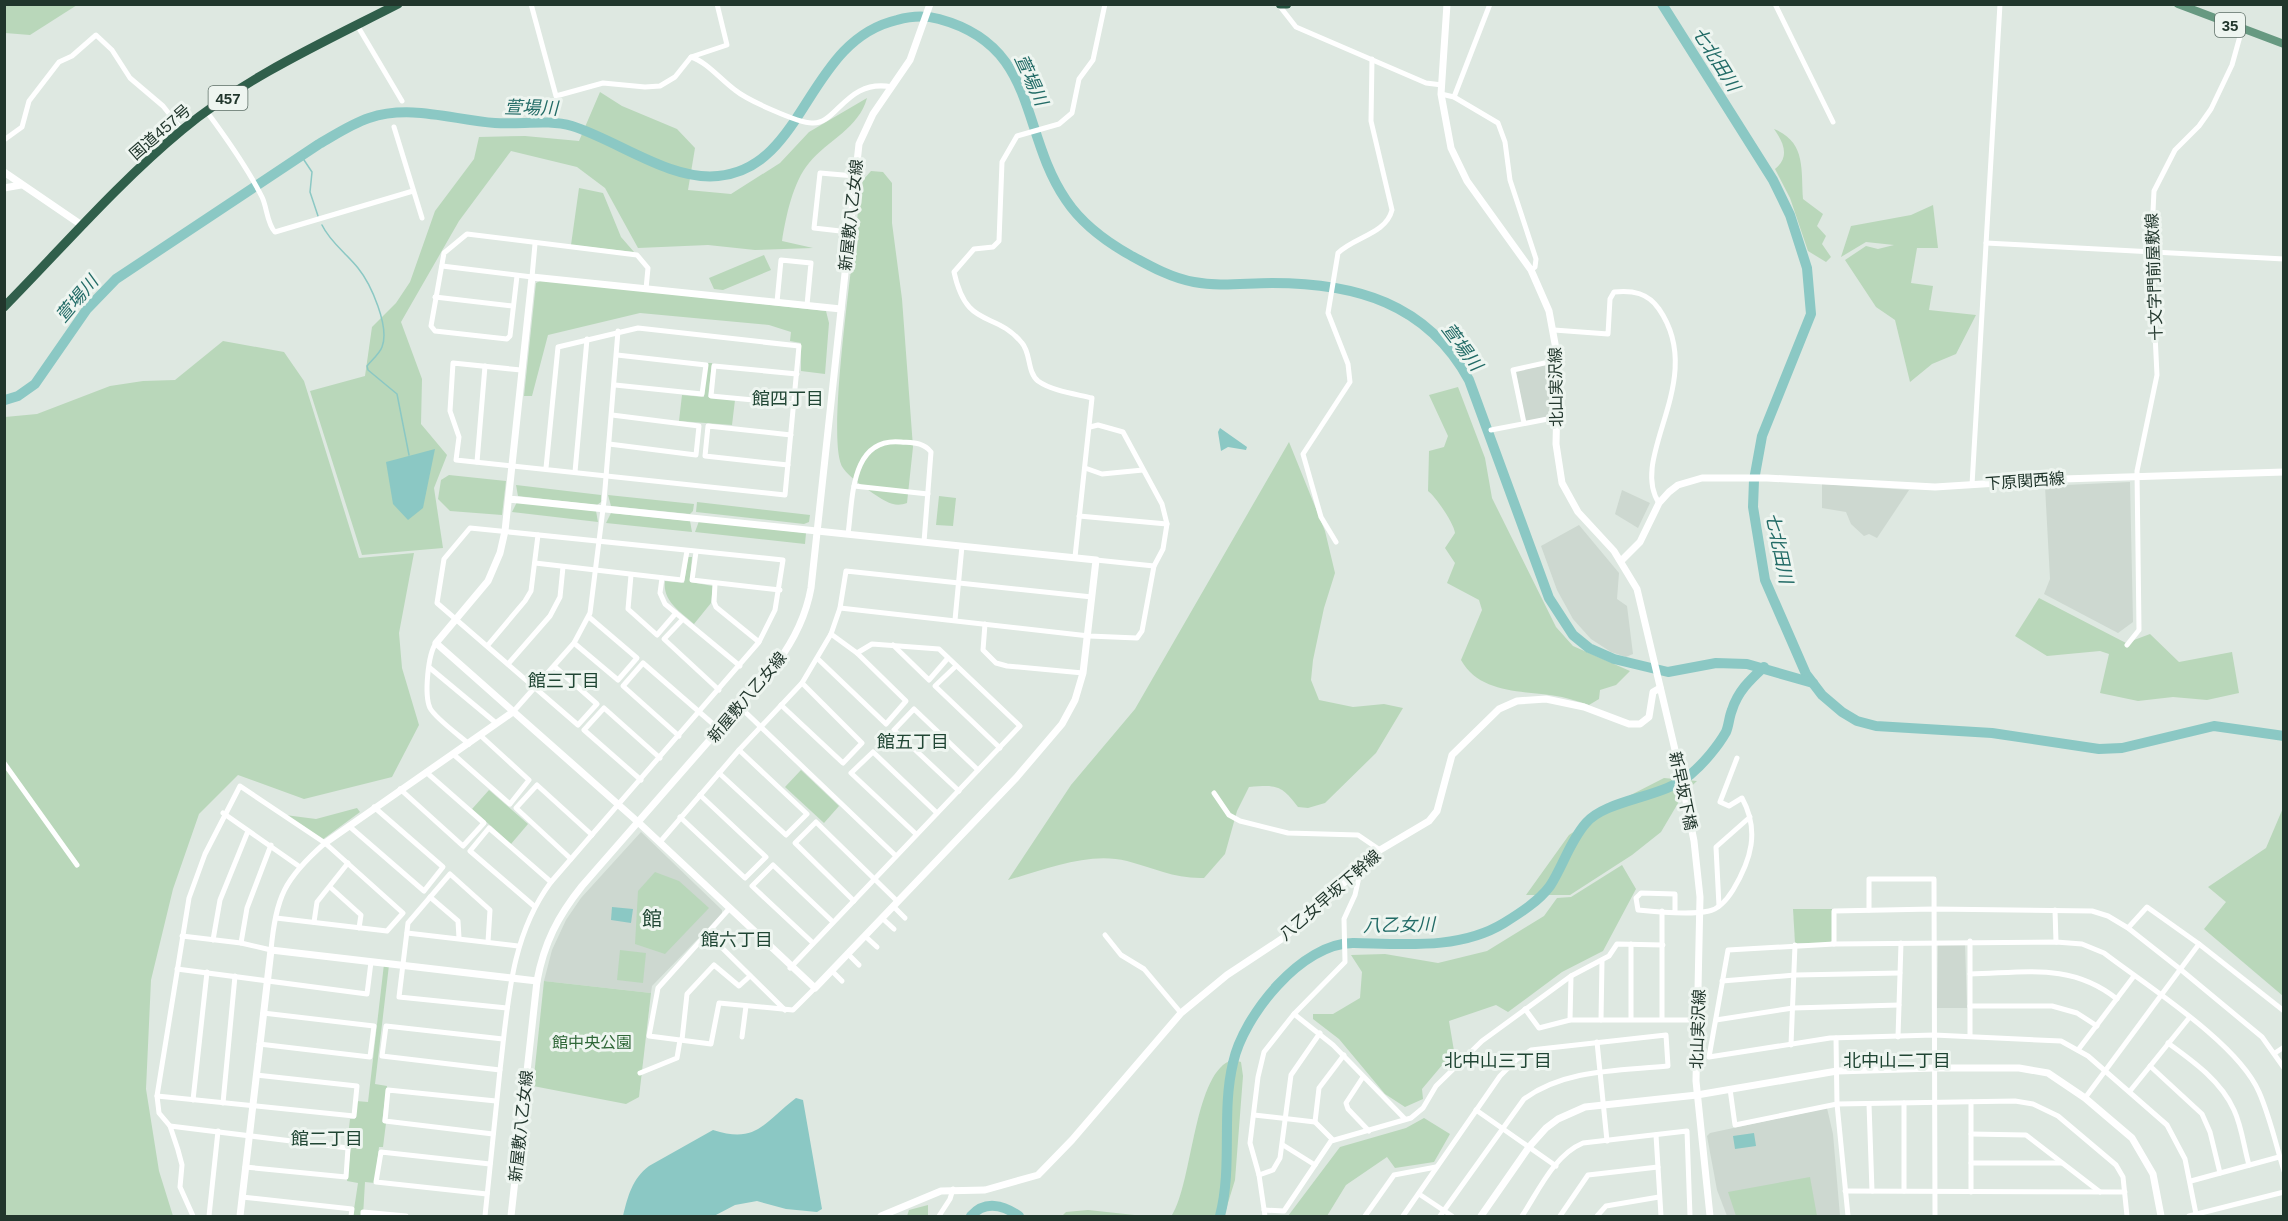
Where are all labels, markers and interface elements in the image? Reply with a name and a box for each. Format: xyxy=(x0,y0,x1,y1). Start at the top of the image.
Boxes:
road number: 35 xyxy=(2215,13,2245,37)
water label: 七北田川 xyxy=(1688,23,1745,97)
water label: 萱場川 xyxy=(1011,51,1052,111)
road number: 457 xyxy=(208,86,248,110)
water label: 萱場川 xyxy=(504,98,560,119)
street label: 国道457号 xyxy=(126,101,194,163)
street label: 新屋敷八乙女線 xyxy=(837,158,865,272)
street label: 十文字門前屋敷線 xyxy=(2143,213,2165,341)
water label: 萱場川 xyxy=(52,270,103,326)
water label: 萱場川 xyxy=(1438,319,1487,376)
street label: 北山実沢線 xyxy=(1547,347,1565,427)
district label: 館四丁目 xyxy=(752,389,824,409)
street label: 下原関西線 xyxy=(1984,470,2066,492)
water label: 七北田川 xyxy=(1762,511,1797,587)
street label: 新屋敷八乙女線 xyxy=(704,649,790,745)
district label: 館三丁目 xyxy=(528,671,600,691)
district label: 館五丁目 xyxy=(877,732,949,752)
street label: 新早坂下橋 xyxy=(1666,750,1700,832)
street label: 八乙女早坂下幹線 xyxy=(1276,847,1384,943)
district label: 館 xyxy=(642,908,662,930)
water label: 八乙女川 xyxy=(1363,914,1437,936)
district label: 館六丁目 xyxy=(701,930,773,950)
street label: 北山実沢線 xyxy=(1688,989,1708,1069)
park label: 館中央公園 xyxy=(552,1034,632,1051)
district label: 北中山三丁目 xyxy=(1444,1051,1552,1071)
district label: 北中山二丁目 xyxy=(1843,1051,1951,1071)
street label: 新屋敷八乙女線 xyxy=(507,1069,535,1183)
district label: 館二丁目 xyxy=(291,1129,363,1149)

